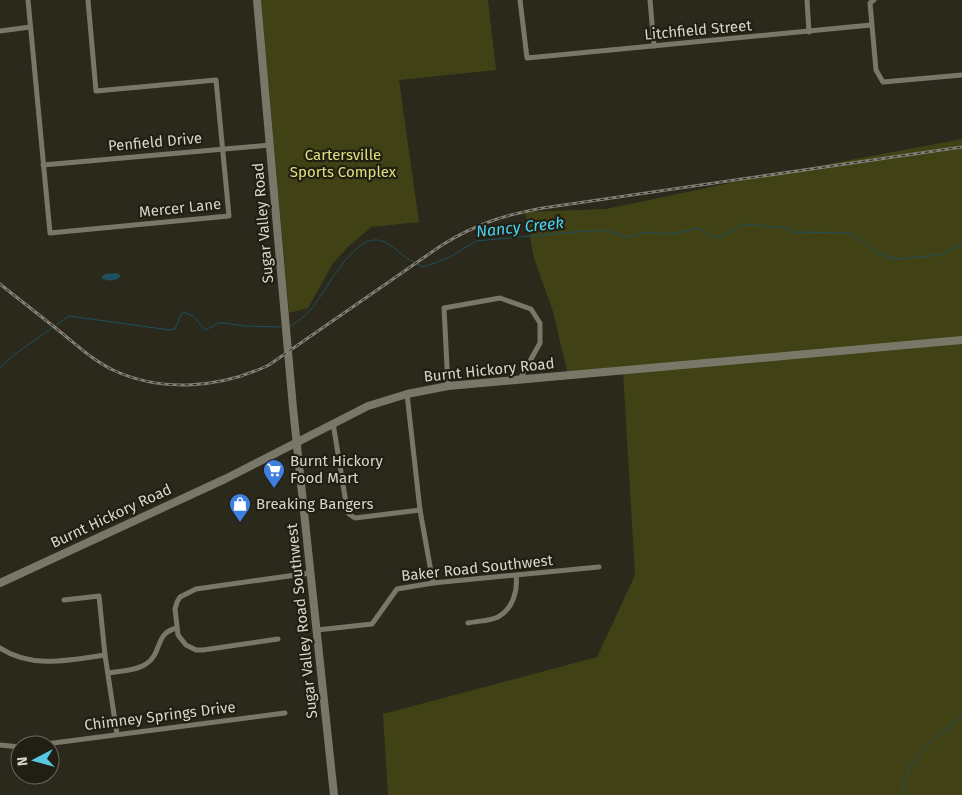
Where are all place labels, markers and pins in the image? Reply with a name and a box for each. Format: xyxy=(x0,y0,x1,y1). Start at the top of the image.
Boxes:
place label: Burnt Hickory Food Mart xyxy=(290,452,384,487)
supermarket icon: Burnt Hickory Food Mart xyxy=(262,458,286,489)
shop icon: Breaking Bangers xyxy=(228,492,252,523)
place label: Breaking Bangers xyxy=(256,495,374,513)

